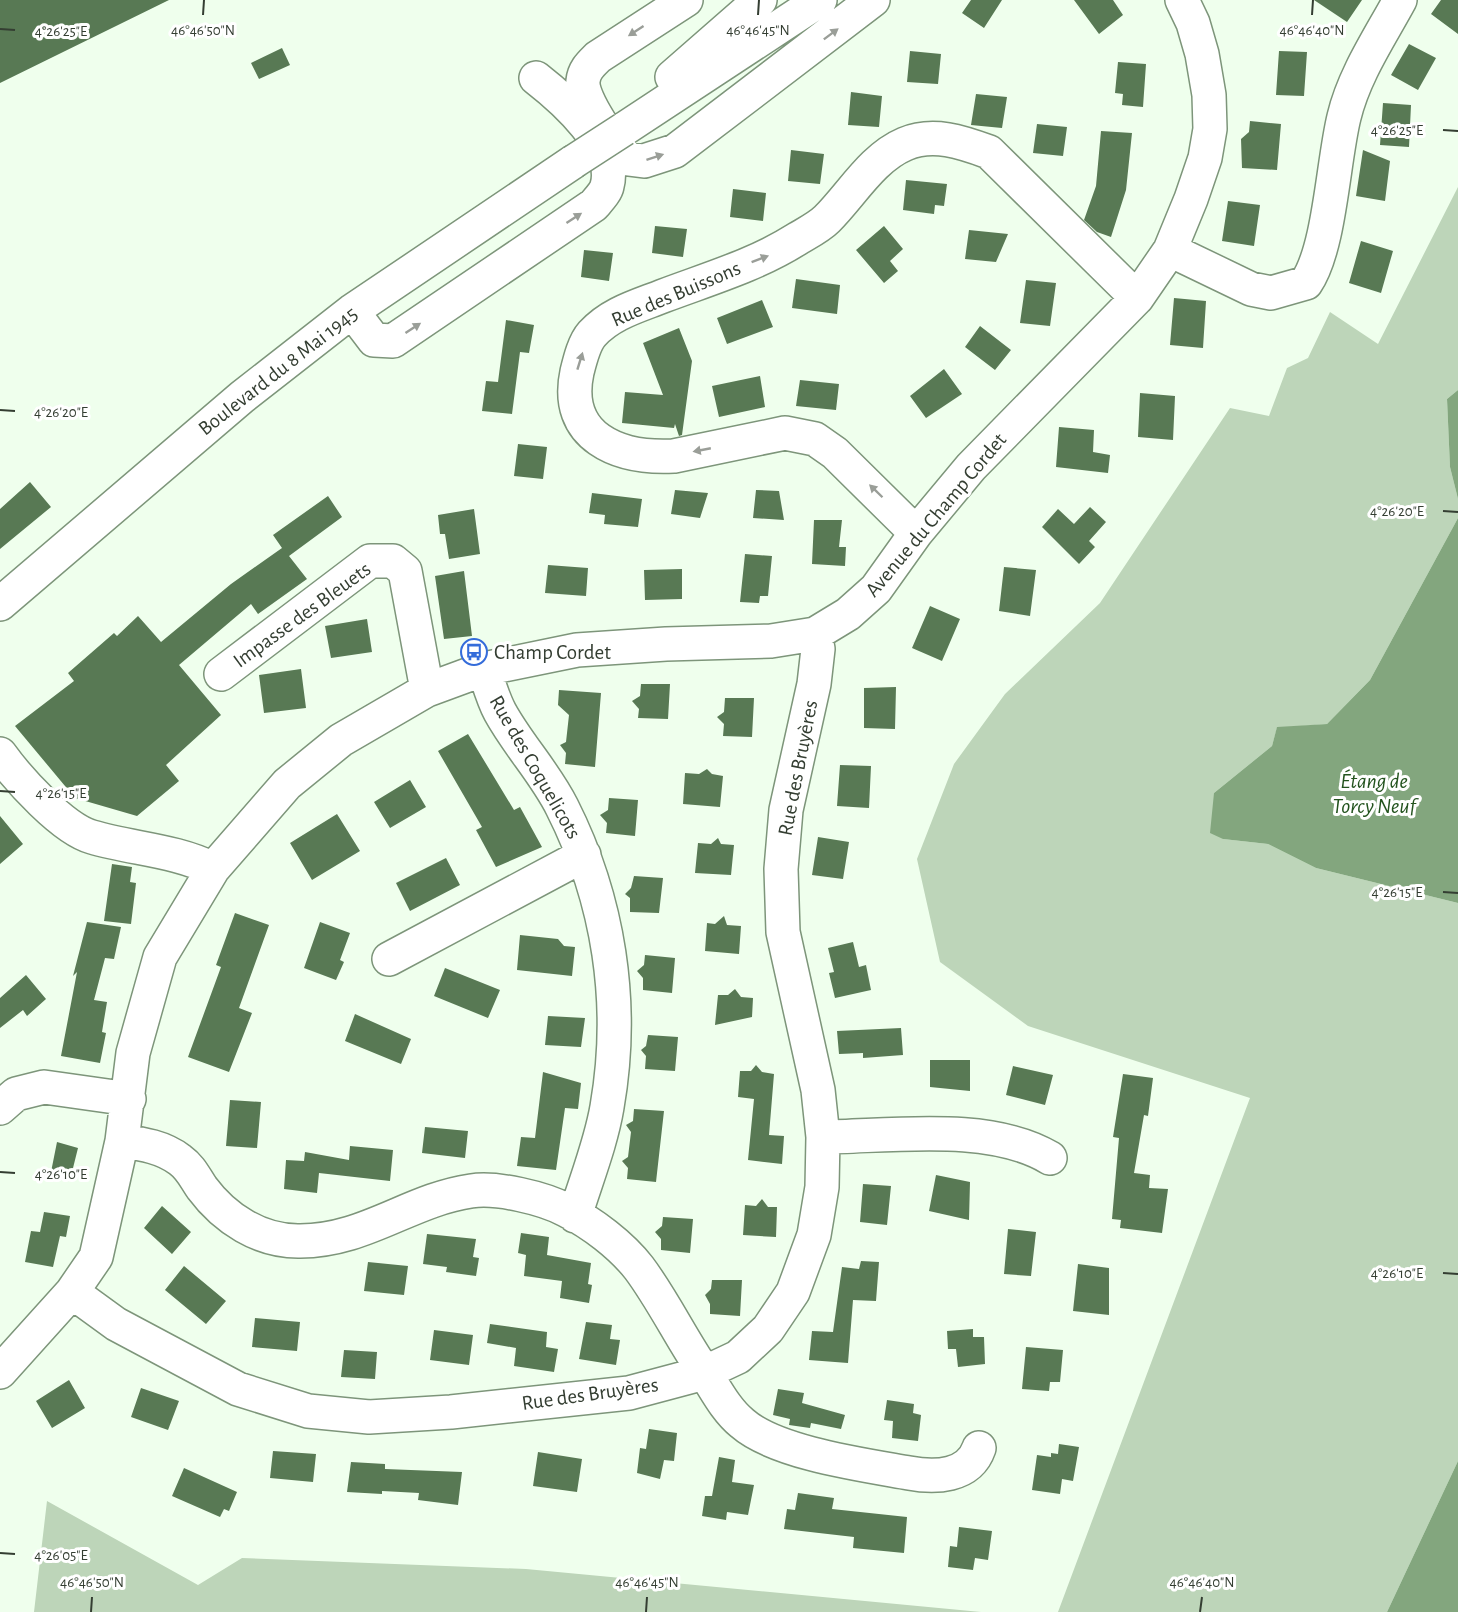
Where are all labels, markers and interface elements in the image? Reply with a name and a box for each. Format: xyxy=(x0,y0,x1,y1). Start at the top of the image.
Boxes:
text: 46°46'50"N xyxy=(171,23,235,38)
text: 46°46'45"N xyxy=(726,23,790,38)
text: 46°46'40"N xyxy=(1280,23,1345,38)
text: 4°26'25"E xyxy=(35,24,87,39)
one-way arrow xyxy=(628,25,644,36)
one-way arrow xyxy=(823,28,838,40)
text: 4°26'25"E xyxy=(1371,123,1423,138)
one-way arrow xyxy=(646,152,664,162)
one-way arrow xyxy=(566,212,582,224)
one-way arrow xyxy=(752,254,770,264)
street label: Rue des Buissons xyxy=(608,257,744,331)
street label: Boulevard du 8 Mai 1945 xyxy=(195,303,361,439)
one-way arrow xyxy=(405,322,422,333)
one-way arrow xyxy=(576,352,585,370)
text: 4°26'20"E xyxy=(34,405,88,420)
street label: Avenue du Champ Cordet xyxy=(862,429,1011,601)
one-way arrow xyxy=(693,446,712,455)
one-way arrow xyxy=(868,484,883,498)
text: 4°26'20"E xyxy=(1370,504,1424,519)
street label: Impasse des Bleuets xyxy=(229,558,375,672)
bus stop icon: Champ Cordet xyxy=(459,637,489,667)
place label: Champ Cordet xyxy=(494,642,611,663)
street label: Rue des Coquelicots xyxy=(485,692,585,842)
street label: Rue des Bruyères xyxy=(775,698,821,838)
water label: Étang de Torcy Neuf xyxy=(1332,769,1419,817)
text: 4°26'15"E xyxy=(36,786,86,801)
text: 4°26'15"E xyxy=(1372,885,1422,900)
text: 4°26'10"E xyxy=(35,1167,87,1182)
text: 4°26'10"E xyxy=(1371,1266,1423,1281)
street label: Rue des Bruyères xyxy=(520,1374,660,1414)
text: 4°26'05"E xyxy=(34,1548,88,1563)
text: 46°46'50"N xyxy=(60,1575,124,1590)
text: 46°46'45"N xyxy=(615,1575,679,1590)
text: 46°46'40"N xyxy=(1170,1575,1235,1590)

